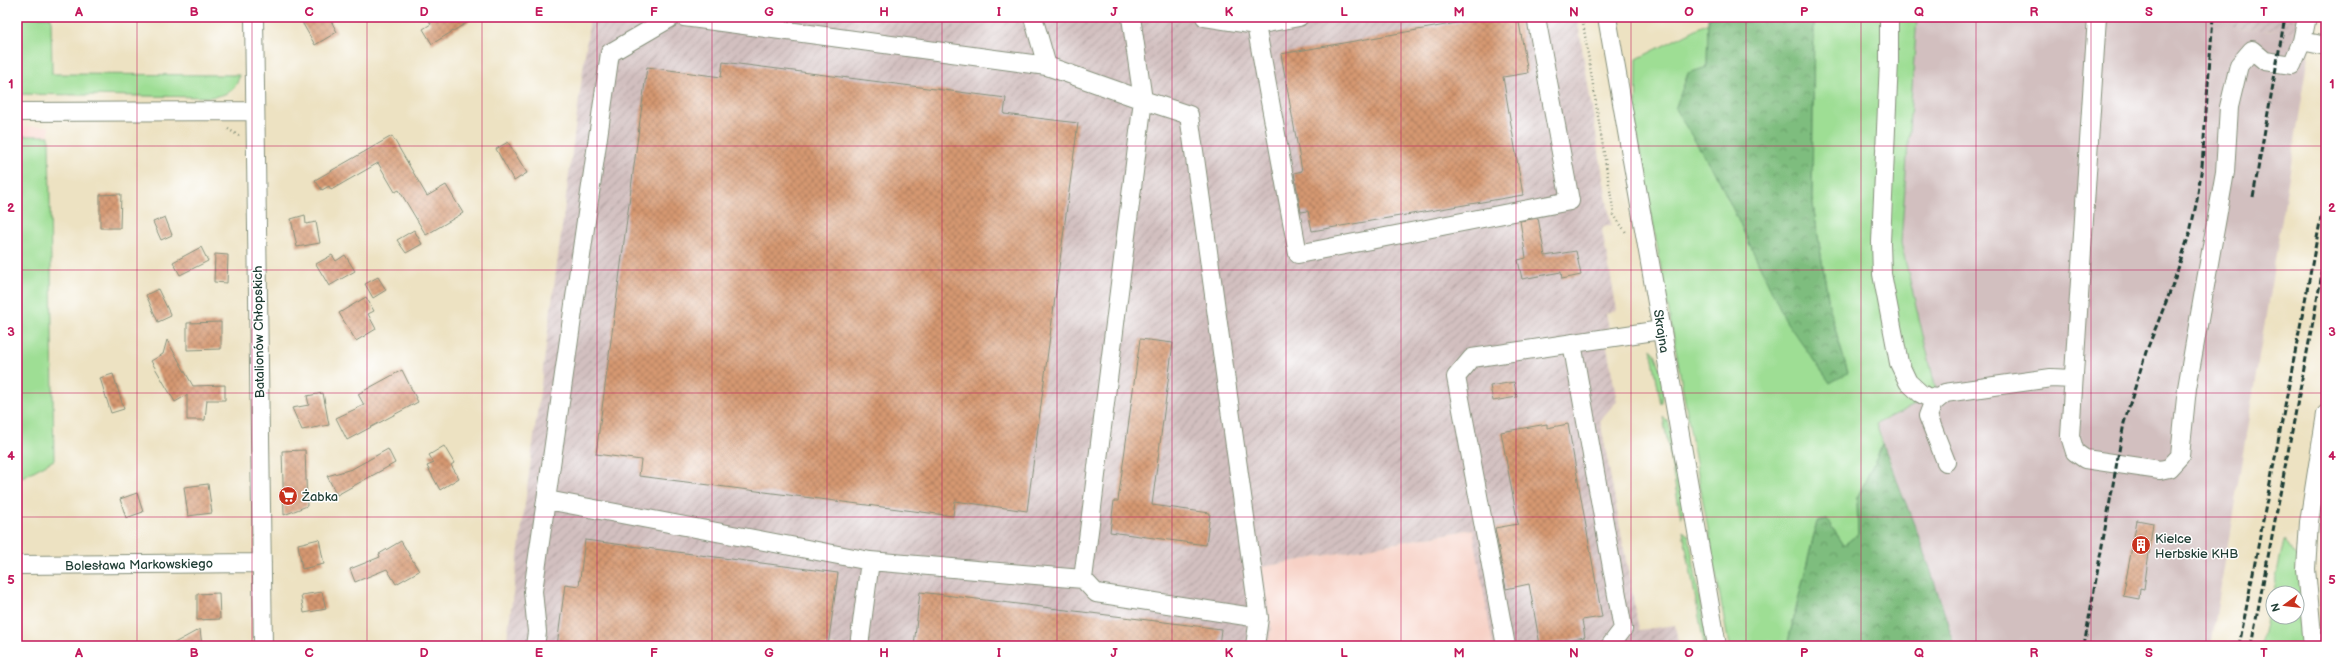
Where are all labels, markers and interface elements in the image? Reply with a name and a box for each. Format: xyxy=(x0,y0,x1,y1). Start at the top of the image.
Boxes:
text: A xyxy=(74,4,83,20)
text: B xyxy=(189,4,199,20)
text: C xyxy=(304,4,314,20)
text: D xyxy=(419,4,429,20)
text: E xyxy=(535,4,544,20)
text: F xyxy=(650,4,658,20)
text: G xyxy=(764,4,774,20)
text: H xyxy=(879,4,889,20)
text: I xyxy=(997,4,1001,20)
text: J xyxy=(1110,4,1118,20)
text: K xyxy=(1225,4,1234,20)
text: L xyxy=(1340,4,1348,20)
text: M xyxy=(1453,4,1465,20)
text: N xyxy=(1569,4,1579,20)
text: O xyxy=(1684,4,1694,20)
text: P xyxy=(1800,4,1809,20)
text: Q xyxy=(1914,4,1924,20)
text: R xyxy=(2030,4,2039,20)
text: S xyxy=(2145,4,2153,20)
text: T xyxy=(2260,4,2268,20)
text: 1 xyxy=(8,76,14,92)
text: 1 xyxy=(2329,76,2335,92)
text: 2 xyxy=(7,200,15,216)
text: 2 xyxy=(2328,200,2336,216)
street label: Batalionów Chłopskich xyxy=(250,265,268,398)
street label: Skrajna xyxy=(1650,308,1672,354)
text: 3 xyxy=(7,324,15,340)
text: 3 xyxy=(2328,324,2336,340)
text: 4 xyxy=(7,448,15,464)
text: 4 xyxy=(2328,448,2336,464)
supermarket icon: Żabka xyxy=(277,485,299,507)
place label: Żabka xyxy=(301,489,338,505)
place label: Kielce Herbskie KHB xyxy=(2155,531,2238,562)
building icon: Kielce Herbskie KHB xyxy=(2130,534,2152,556)
street label: Bolesława Markowskiego xyxy=(65,556,213,574)
text: 5 xyxy=(7,572,15,588)
text: 5 xyxy=(2328,572,2336,588)
north arrow xyxy=(2265,585,2305,625)
text: N xyxy=(2268,602,2283,613)
text: A xyxy=(74,645,83,661)
text: B xyxy=(189,645,199,661)
text: C xyxy=(304,645,314,661)
text: D xyxy=(419,645,429,661)
text: E xyxy=(535,645,544,661)
text: F xyxy=(650,645,658,661)
text: G xyxy=(764,645,774,661)
text: H xyxy=(879,645,889,661)
text: I xyxy=(997,645,1001,661)
text: J xyxy=(1110,645,1118,661)
text: K xyxy=(1225,645,1234,661)
text: L xyxy=(1340,645,1348,661)
text: M xyxy=(1453,645,1465,661)
text: N xyxy=(1569,645,1579,661)
text: O xyxy=(1684,645,1694,661)
text: P xyxy=(1800,645,1809,661)
text: Q xyxy=(1914,645,1924,661)
text: R xyxy=(2030,645,2039,661)
text: S xyxy=(2145,645,2153,661)
text: T xyxy=(2260,645,2268,661)

